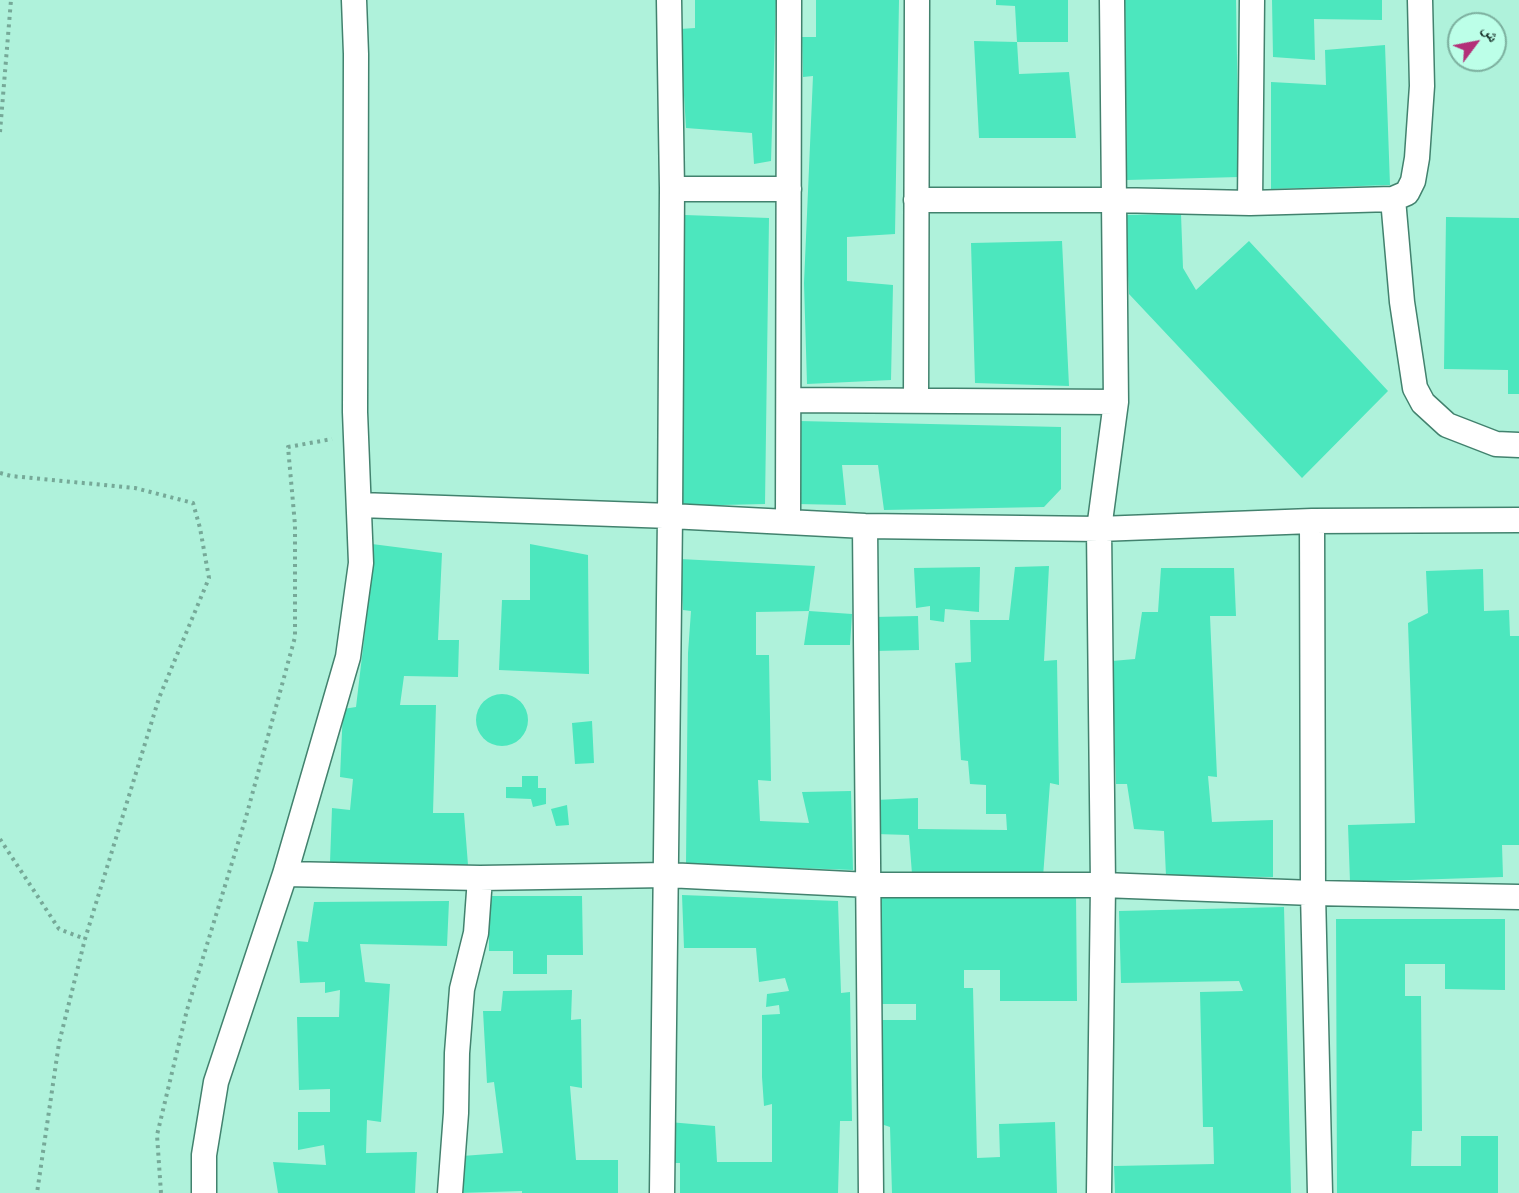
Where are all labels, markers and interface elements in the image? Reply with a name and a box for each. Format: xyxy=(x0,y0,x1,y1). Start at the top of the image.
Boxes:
north arrow xyxy=(1447,12,1507,72)
text: ش xyxy=(1478,21,1504,45)

